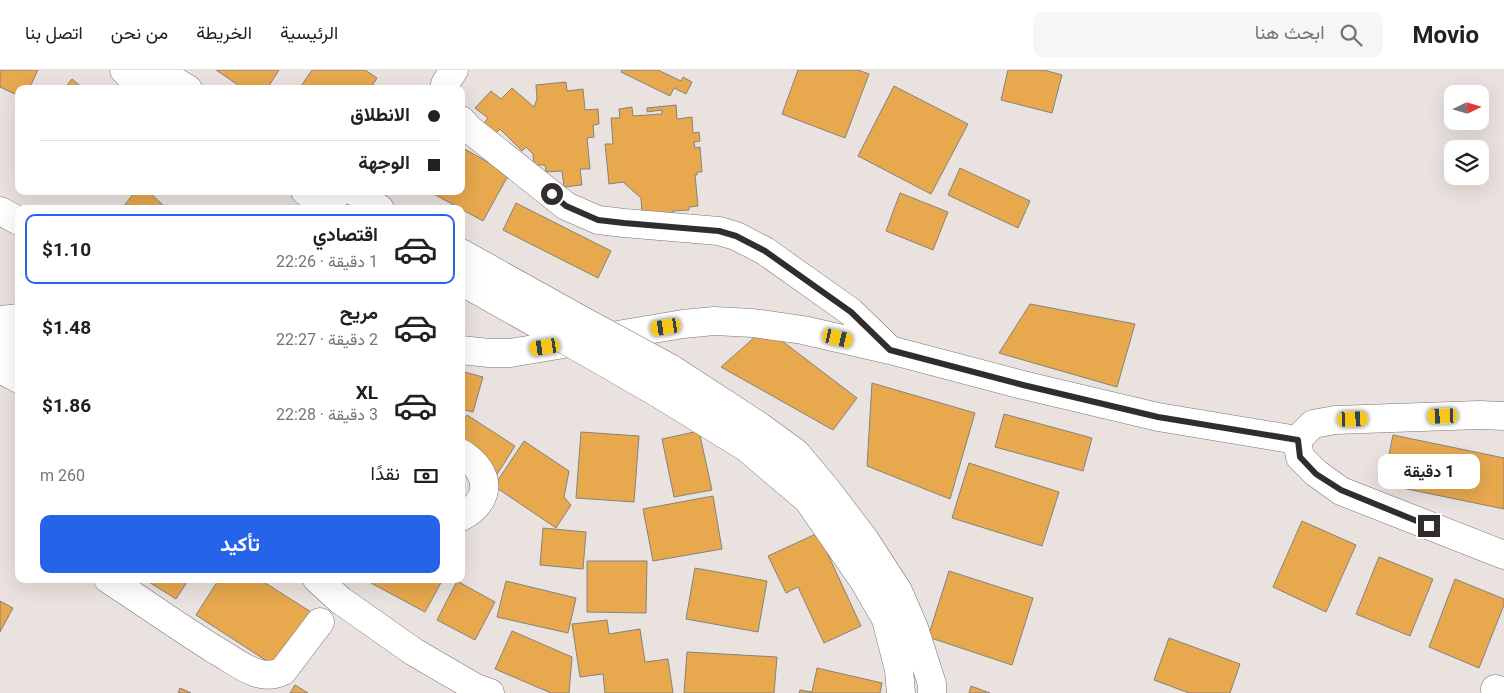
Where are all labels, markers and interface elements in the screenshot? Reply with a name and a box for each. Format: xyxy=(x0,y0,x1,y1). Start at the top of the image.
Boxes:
search box xyxy=(1033,12,1383,57)
text: ابحث هنا xyxy=(1255,21,1325,44)
icon: search xyxy=(1337,21,1365,49)
text: Movio xyxy=(1413,21,1479,49)
text: اتصل بنا xyxy=(25,22,83,43)
text: من نحن xyxy=(111,22,168,43)
text: الخريطة xyxy=(196,22,252,43)
text: الرئيسية xyxy=(280,22,338,43)
north arrow xyxy=(1444,85,1489,130)
map controls xyxy=(1444,85,1489,185)
text: الانطلاق xyxy=(350,103,410,126)
button: layers xyxy=(1444,140,1489,185)
text: الوجهة xyxy=(358,151,410,174)
route start xyxy=(541,183,563,205)
text: اقتصادي xyxy=(313,223,378,246)
icon: car xyxy=(393,227,438,272)
text: $1.10 xyxy=(42,238,91,261)
text: 1 دقيقة · 22:26 xyxy=(276,252,378,271)
text: مريح xyxy=(340,301,378,324)
icon: car xyxy=(393,305,438,350)
text: $1.48 xyxy=(42,316,91,339)
car xyxy=(650,317,681,337)
car xyxy=(821,327,854,349)
text: 2 دقيقة · 22:27 xyxy=(276,330,378,349)
car xyxy=(529,337,560,357)
text: XL xyxy=(356,381,378,404)
icon: car xyxy=(393,383,438,428)
text: $1.86 xyxy=(42,394,91,417)
text: 3 دقيقة · 22:28 xyxy=(276,405,378,424)
car xyxy=(1427,408,1458,424)
car xyxy=(1337,411,1368,427)
callout: 1 دقيقة xyxy=(1378,454,1480,488)
text: نقدًا xyxy=(371,462,400,485)
icon: cash xyxy=(412,462,440,490)
text: 1 دقيقة xyxy=(1404,462,1454,481)
text: 260 m xyxy=(40,466,85,485)
button: تأكيد xyxy=(40,515,440,573)
route end xyxy=(1418,515,1440,537)

